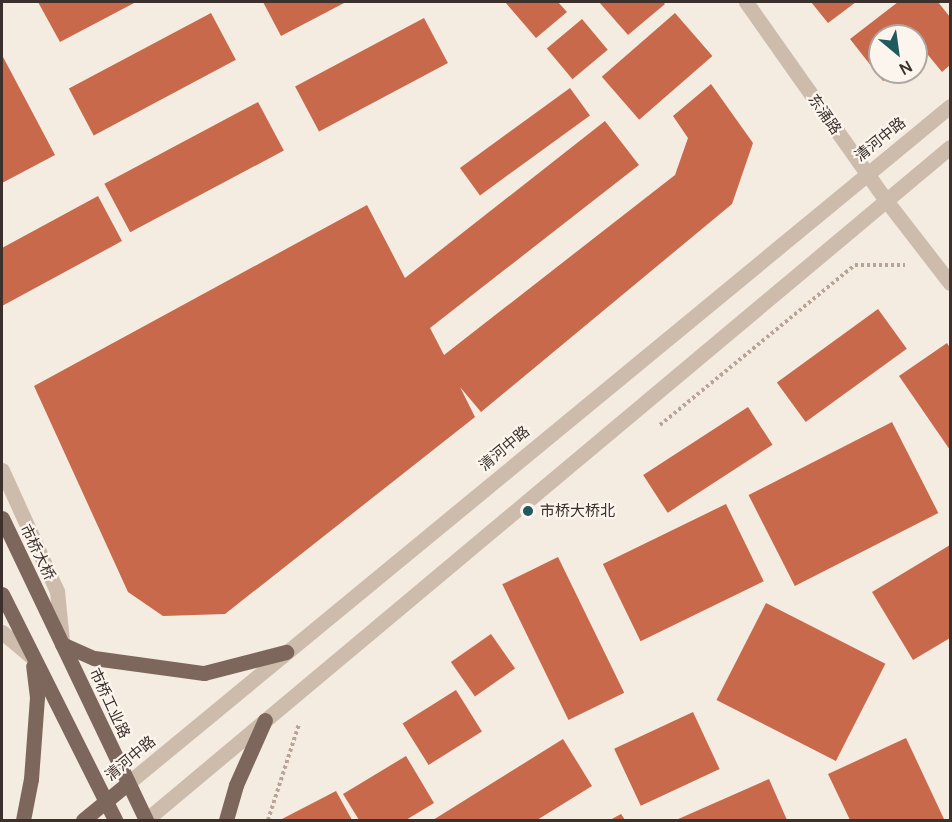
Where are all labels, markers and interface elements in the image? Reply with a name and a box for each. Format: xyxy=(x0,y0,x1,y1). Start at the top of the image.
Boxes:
north arrow xyxy=(868,24,928,84)
text: N xyxy=(895,56,916,80)
street label: 东涌路 xyxy=(805,90,845,138)
street label: 清河中路 xyxy=(851,113,909,165)
street label: 清河中路 xyxy=(475,422,533,474)
place label: 市桥大桥北 xyxy=(540,502,615,520)
marker: 市桥大桥北 xyxy=(521,504,535,518)
street label: 市桥大桥 xyxy=(17,521,59,583)
street label: 市桥工业路 xyxy=(86,665,134,741)
street label: 清河中路 xyxy=(101,732,159,784)

